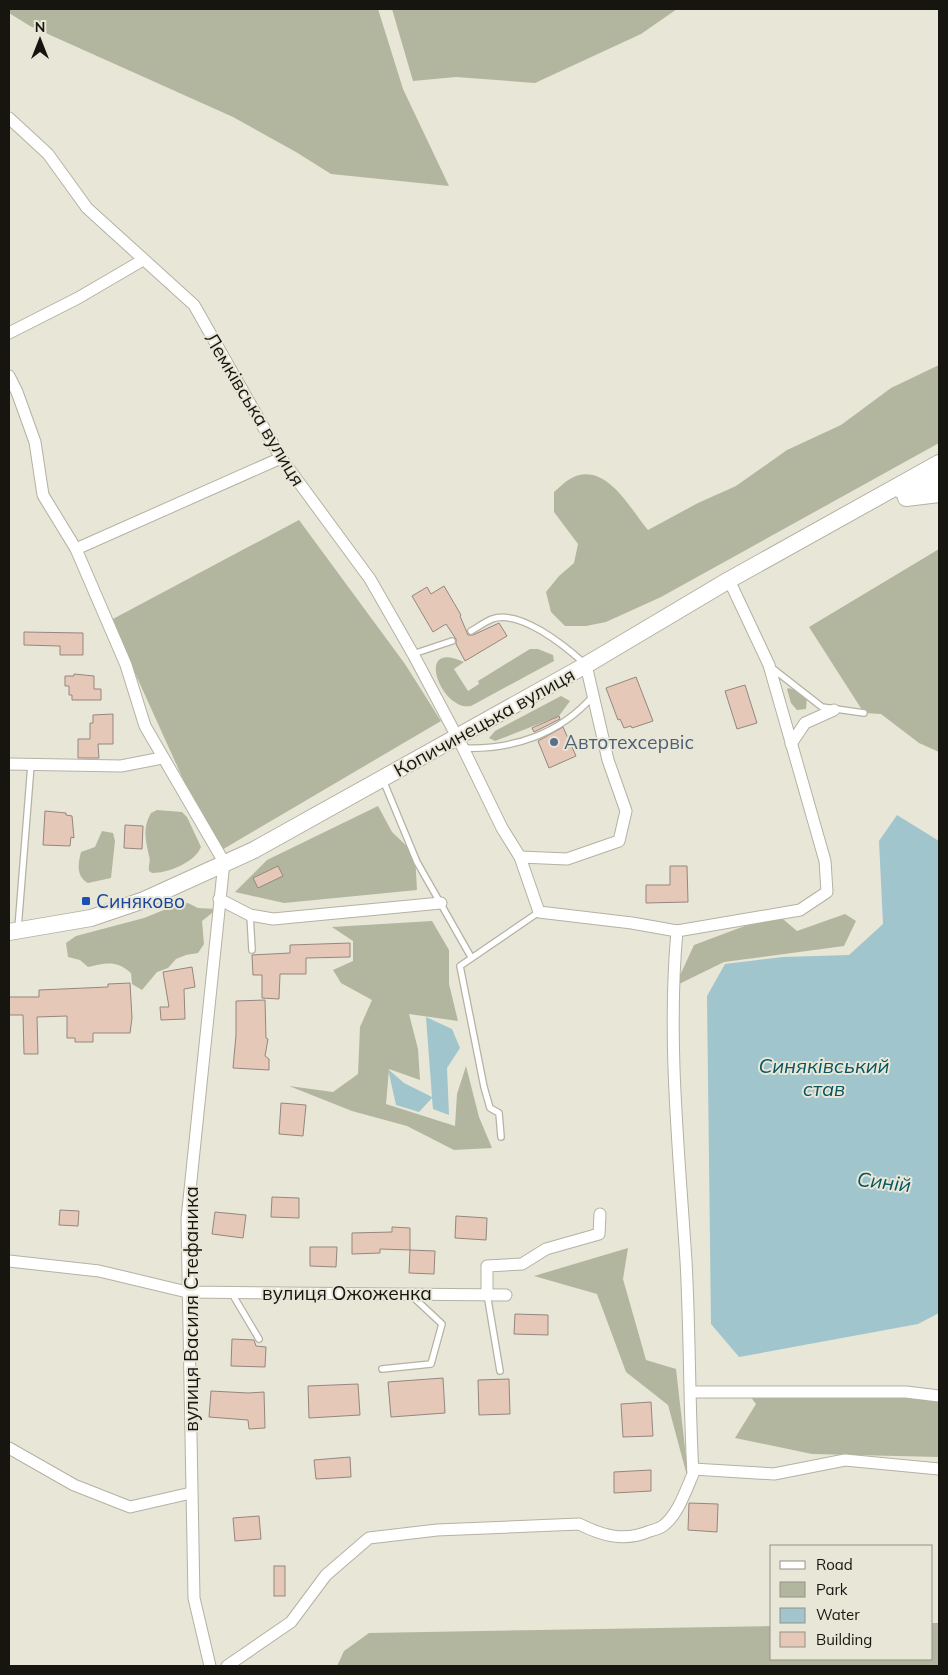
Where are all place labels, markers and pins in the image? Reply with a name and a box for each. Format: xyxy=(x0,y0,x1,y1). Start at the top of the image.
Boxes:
place label: Автотехсервіс xyxy=(564,730,694,754)
marker: Автотехсервіс xyxy=(548,736,560,748)
place label: Синяково xyxy=(96,889,185,913)
marker: Синяково xyxy=(80,895,92,907)

